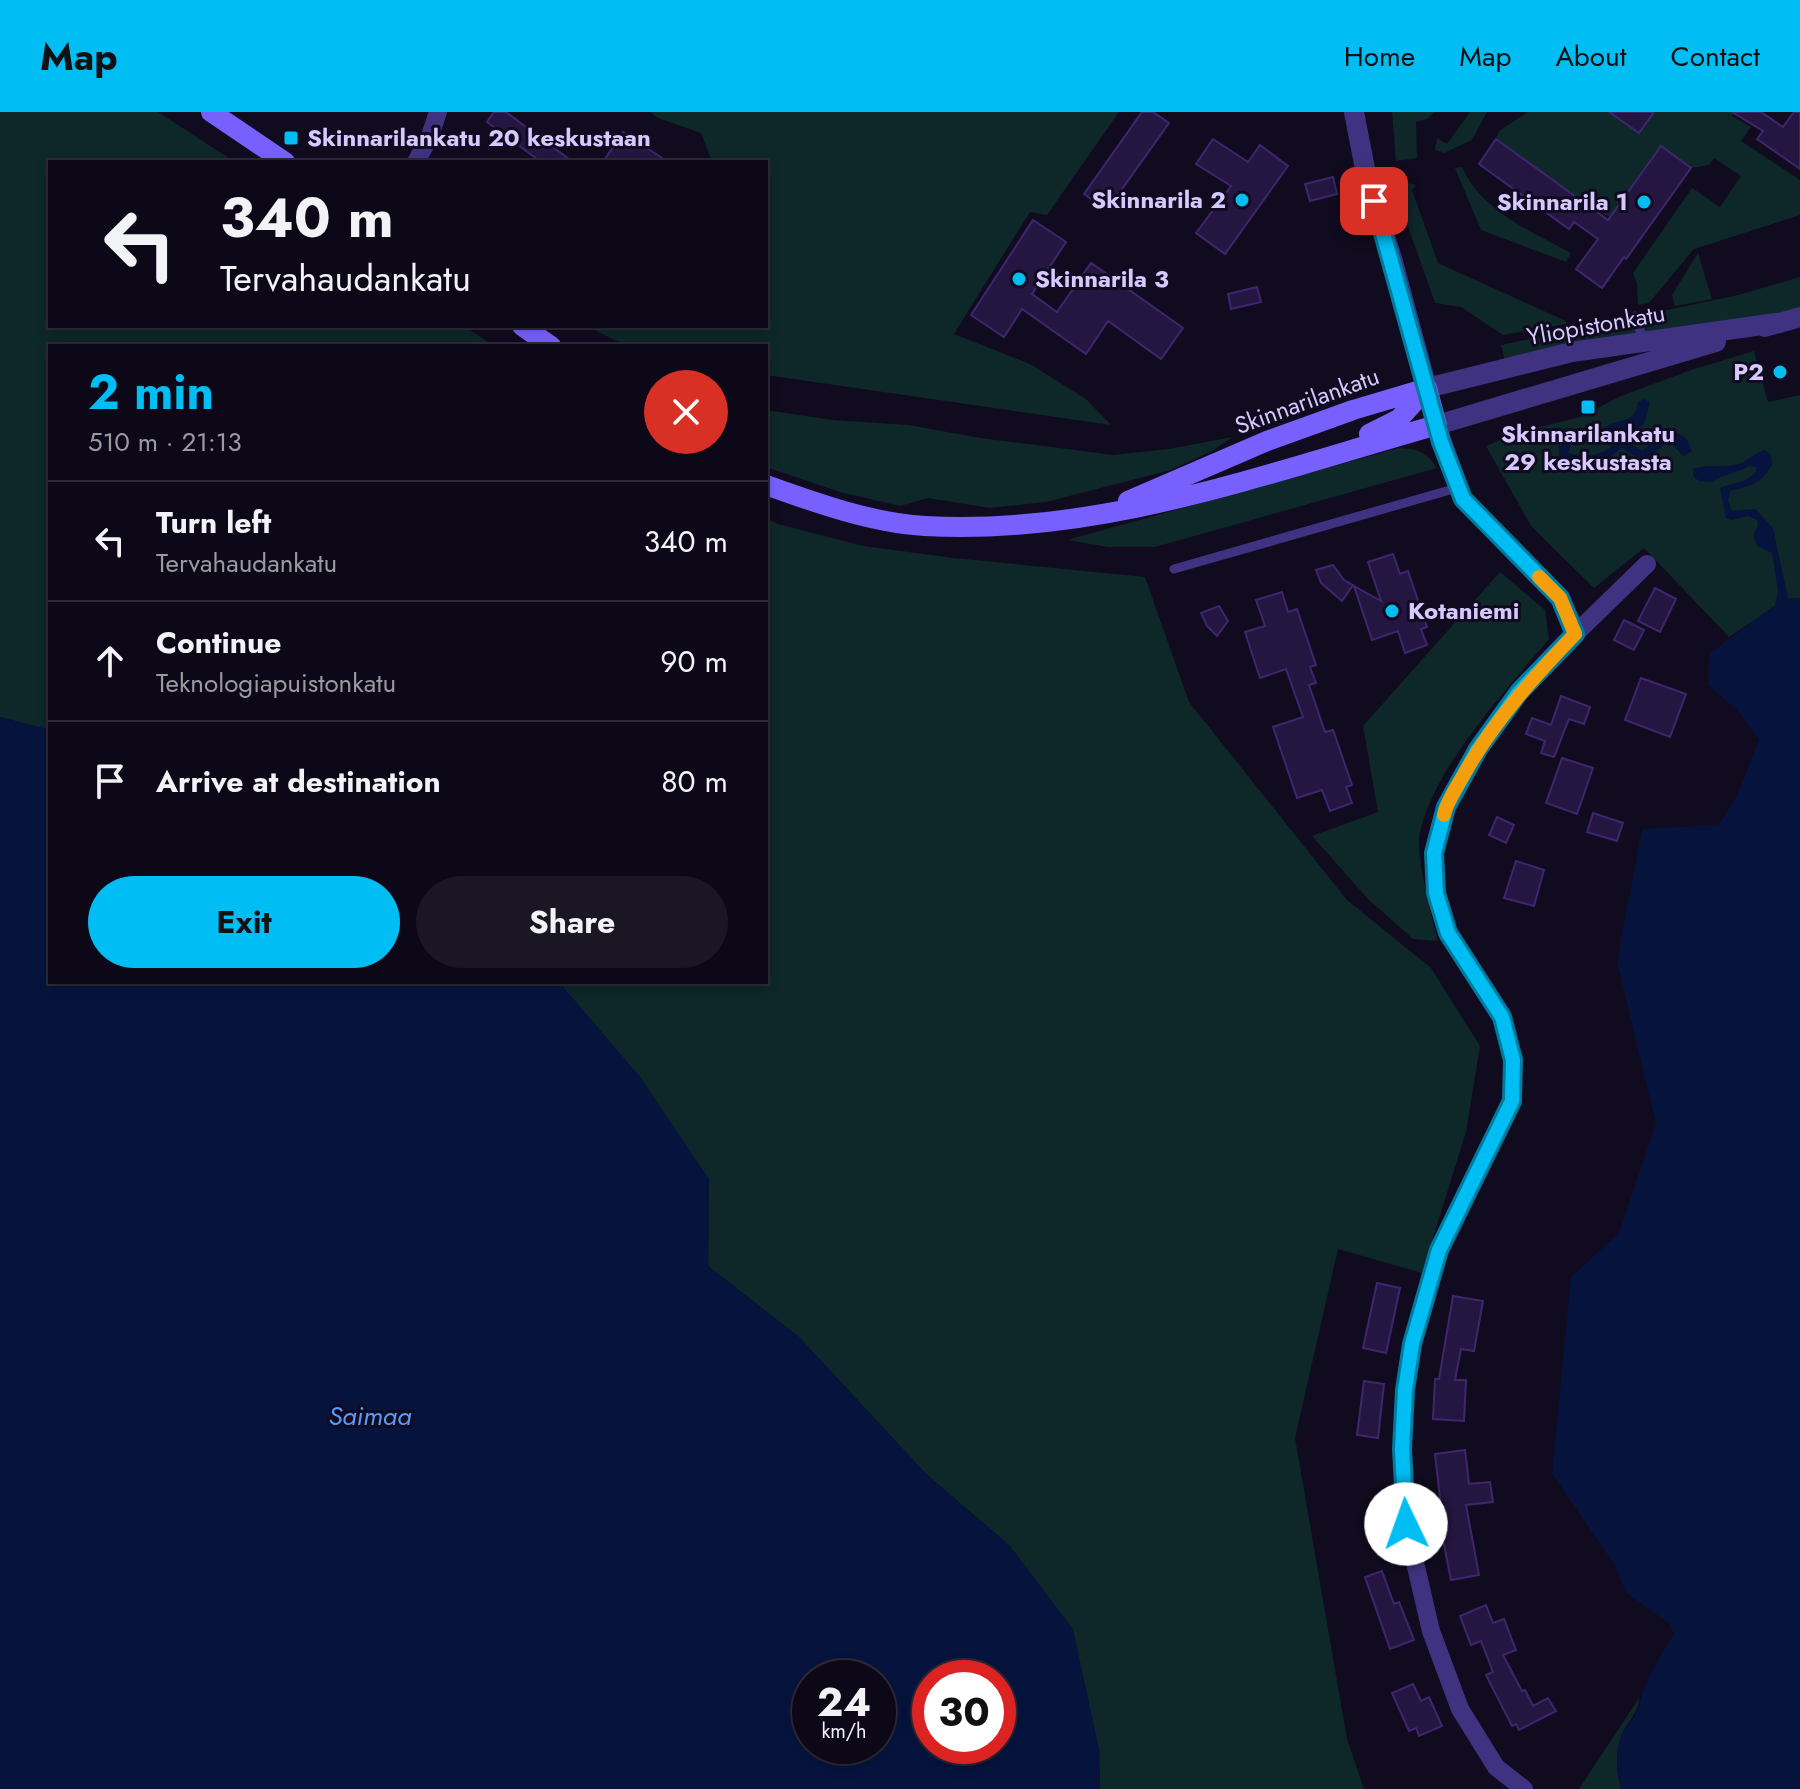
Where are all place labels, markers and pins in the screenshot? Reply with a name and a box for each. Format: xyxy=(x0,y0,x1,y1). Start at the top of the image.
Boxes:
place label: Skinnarilankatu 20 keskustaan xyxy=(307,120,651,155)
marker: Skinnarilankatu 20 keskustaan xyxy=(282,129,300,147)
pin xyxy=(1340,167,1408,235)
place label: Skinnarila 2 xyxy=(1091,182,1226,217)
place label: Skinnarila 1 xyxy=(1497,184,1628,219)
marker: Skinnarila 2 xyxy=(1233,191,1251,209)
marker: Skinnarila 1 xyxy=(1635,193,1653,211)
place label: Skinnarila 3 xyxy=(1035,261,1169,296)
marker: Skinnarila 3 xyxy=(1010,270,1028,288)
place label: P2 xyxy=(1733,354,1764,389)
marker: P2 xyxy=(1771,363,1789,381)
marker: Skinnarilankatu 29 keskustasta xyxy=(1579,398,1597,416)
place label: Skinnarilankatu 29 keskustasta xyxy=(1501,416,1675,479)
place label: Kotaniemi xyxy=(1408,593,1519,628)
marker: Kotaniemi xyxy=(1383,602,1401,620)

